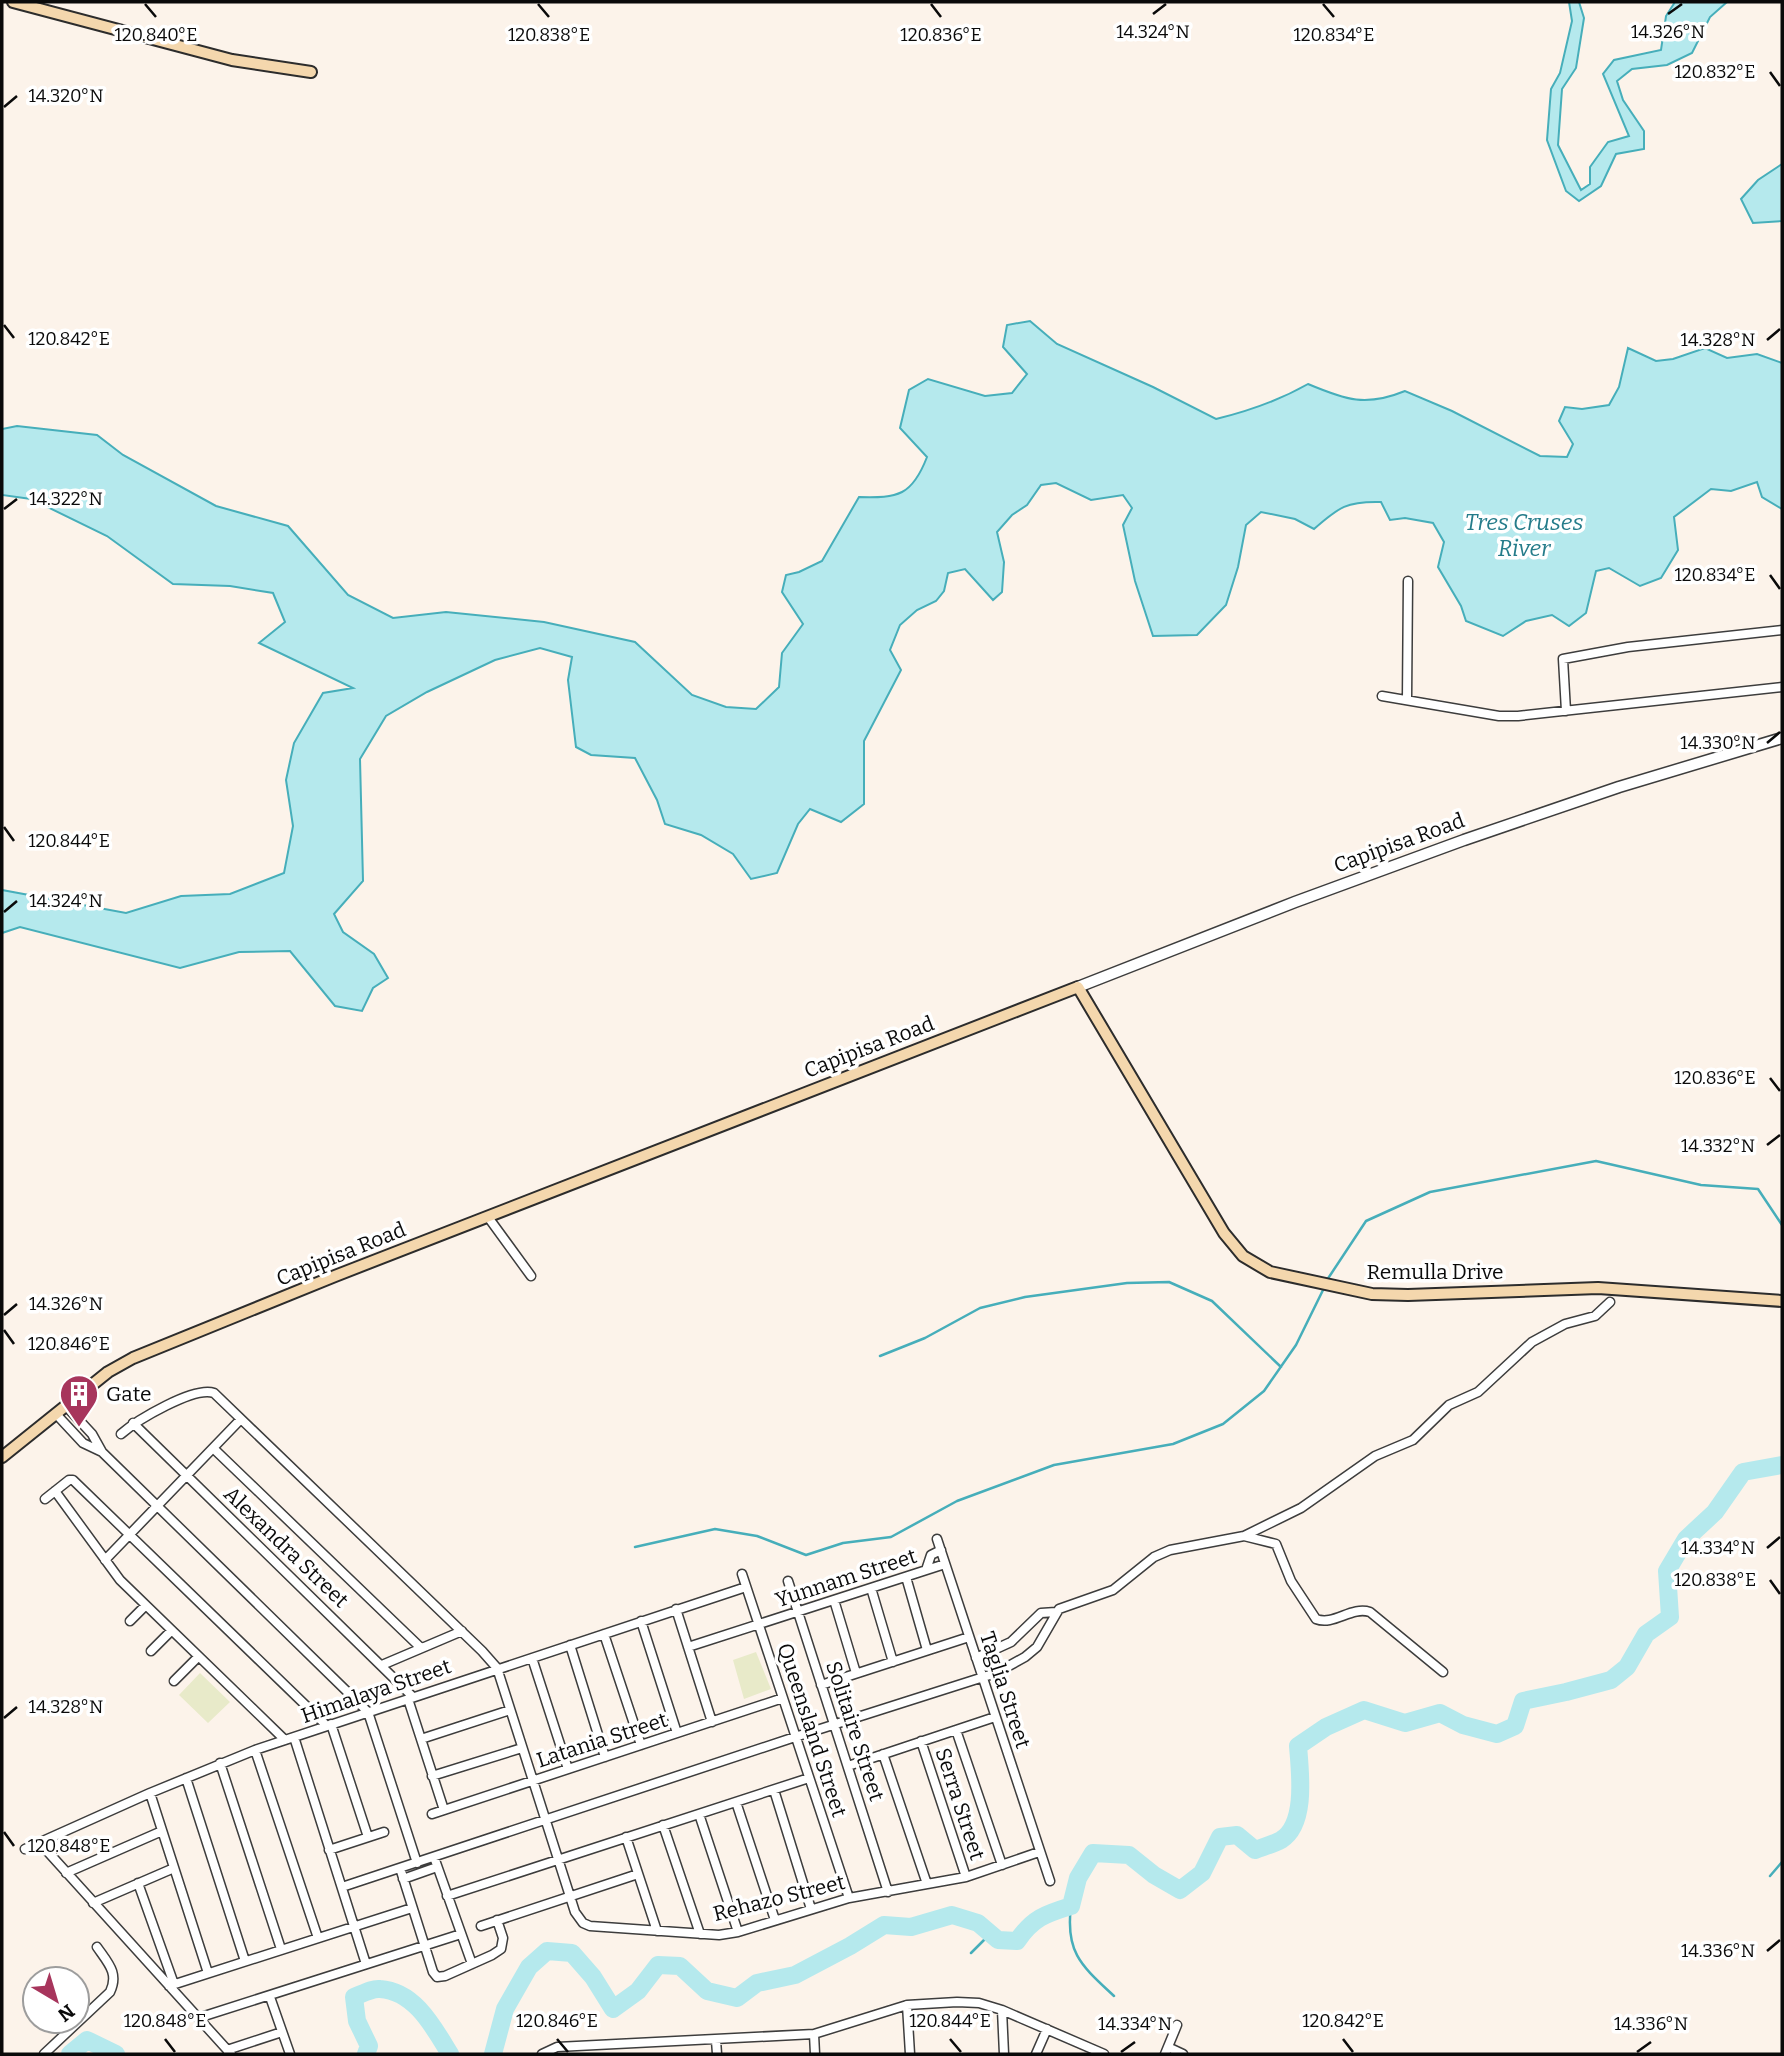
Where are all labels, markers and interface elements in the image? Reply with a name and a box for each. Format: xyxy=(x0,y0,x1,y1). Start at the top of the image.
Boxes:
text: 14.324°N xyxy=(1116,21,1190,43)
text: 14.326°N xyxy=(1631,21,1705,43)
text: 120.840°E xyxy=(114,24,198,46)
text: 120.838°E xyxy=(508,24,590,46)
text: 120.836°E xyxy=(900,24,982,46)
text: 120.834°E xyxy=(1293,24,1375,46)
text: 120.832°E xyxy=(1674,61,1756,83)
text: 14.320°N xyxy=(28,85,104,107)
text: 120.842°E xyxy=(28,328,110,350)
text: 14.328°N xyxy=(1681,329,1755,351)
text: 14.322°N xyxy=(29,488,103,510)
water label: Tres Cruses River xyxy=(1465,508,1583,562)
text: 120.834°E xyxy=(1674,564,1756,586)
text: 14.330°N xyxy=(1680,732,1756,754)
street label: Capipisa Road xyxy=(1330,807,1468,879)
text: 120.844°E xyxy=(28,830,110,852)
text: 14.324°N xyxy=(29,890,103,912)
street label: Capipisa Road xyxy=(800,1010,938,1084)
text: 120.836°E xyxy=(1674,1067,1756,1089)
text: 14.332°N xyxy=(1681,1135,1755,1157)
street label: Capipisa Road xyxy=(273,1216,409,1292)
street label: Remulla Drive xyxy=(1366,1259,1504,1285)
text: 14.326°N xyxy=(29,1293,103,1315)
text: 120.846°E xyxy=(28,1333,110,1355)
building icon: Gate xyxy=(58,1373,100,1428)
place label: Gate xyxy=(106,1381,152,1407)
street label: Alexandra Street xyxy=(218,1481,354,1613)
text: 14.334°N xyxy=(1681,1537,1755,1559)
street label: Yunnam Street xyxy=(772,1543,920,1613)
text: 120.838°E xyxy=(1674,1569,1756,1591)
street label: Taglia Street xyxy=(974,1628,1036,1752)
street label: Queensland Street xyxy=(772,1640,853,1821)
street label: Himalaya Street xyxy=(298,1653,455,1729)
street label: Solitaire Street xyxy=(820,1658,890,1805)
text: 14.328°N xyxy=(29,1696,103,1718)
street label: Latania Street xyxy=(533,1707,671,1773)
street label: Serra Street xyxy=(930,1745,990,1864)
text: 120.848°E xyxy=(28,1835,110,1857)
street label: Rehazo Street xyxy=(710,1869,848,1927)
text: 14.336°N xyxy=(1681,1940,1755,1962)
north arrow xyxy=(21,1965,91,2035)
text: N xyxy=(53,1999,79,2027)
text: 120.848°E xyxy=(124,2010,206,2032)
text: 120.846°E xyxy=(516,2010,598,2032)
text: 120.844°E xyxy=(909,2010,991,2032)
text: 120.842°E xyxy=(1302,2010,1384,2032)
text: 14.334°N xyxy=(1098,2013,1172,2035)
text: 14.336°N xyxy=(1614,2013,1688,2035)

